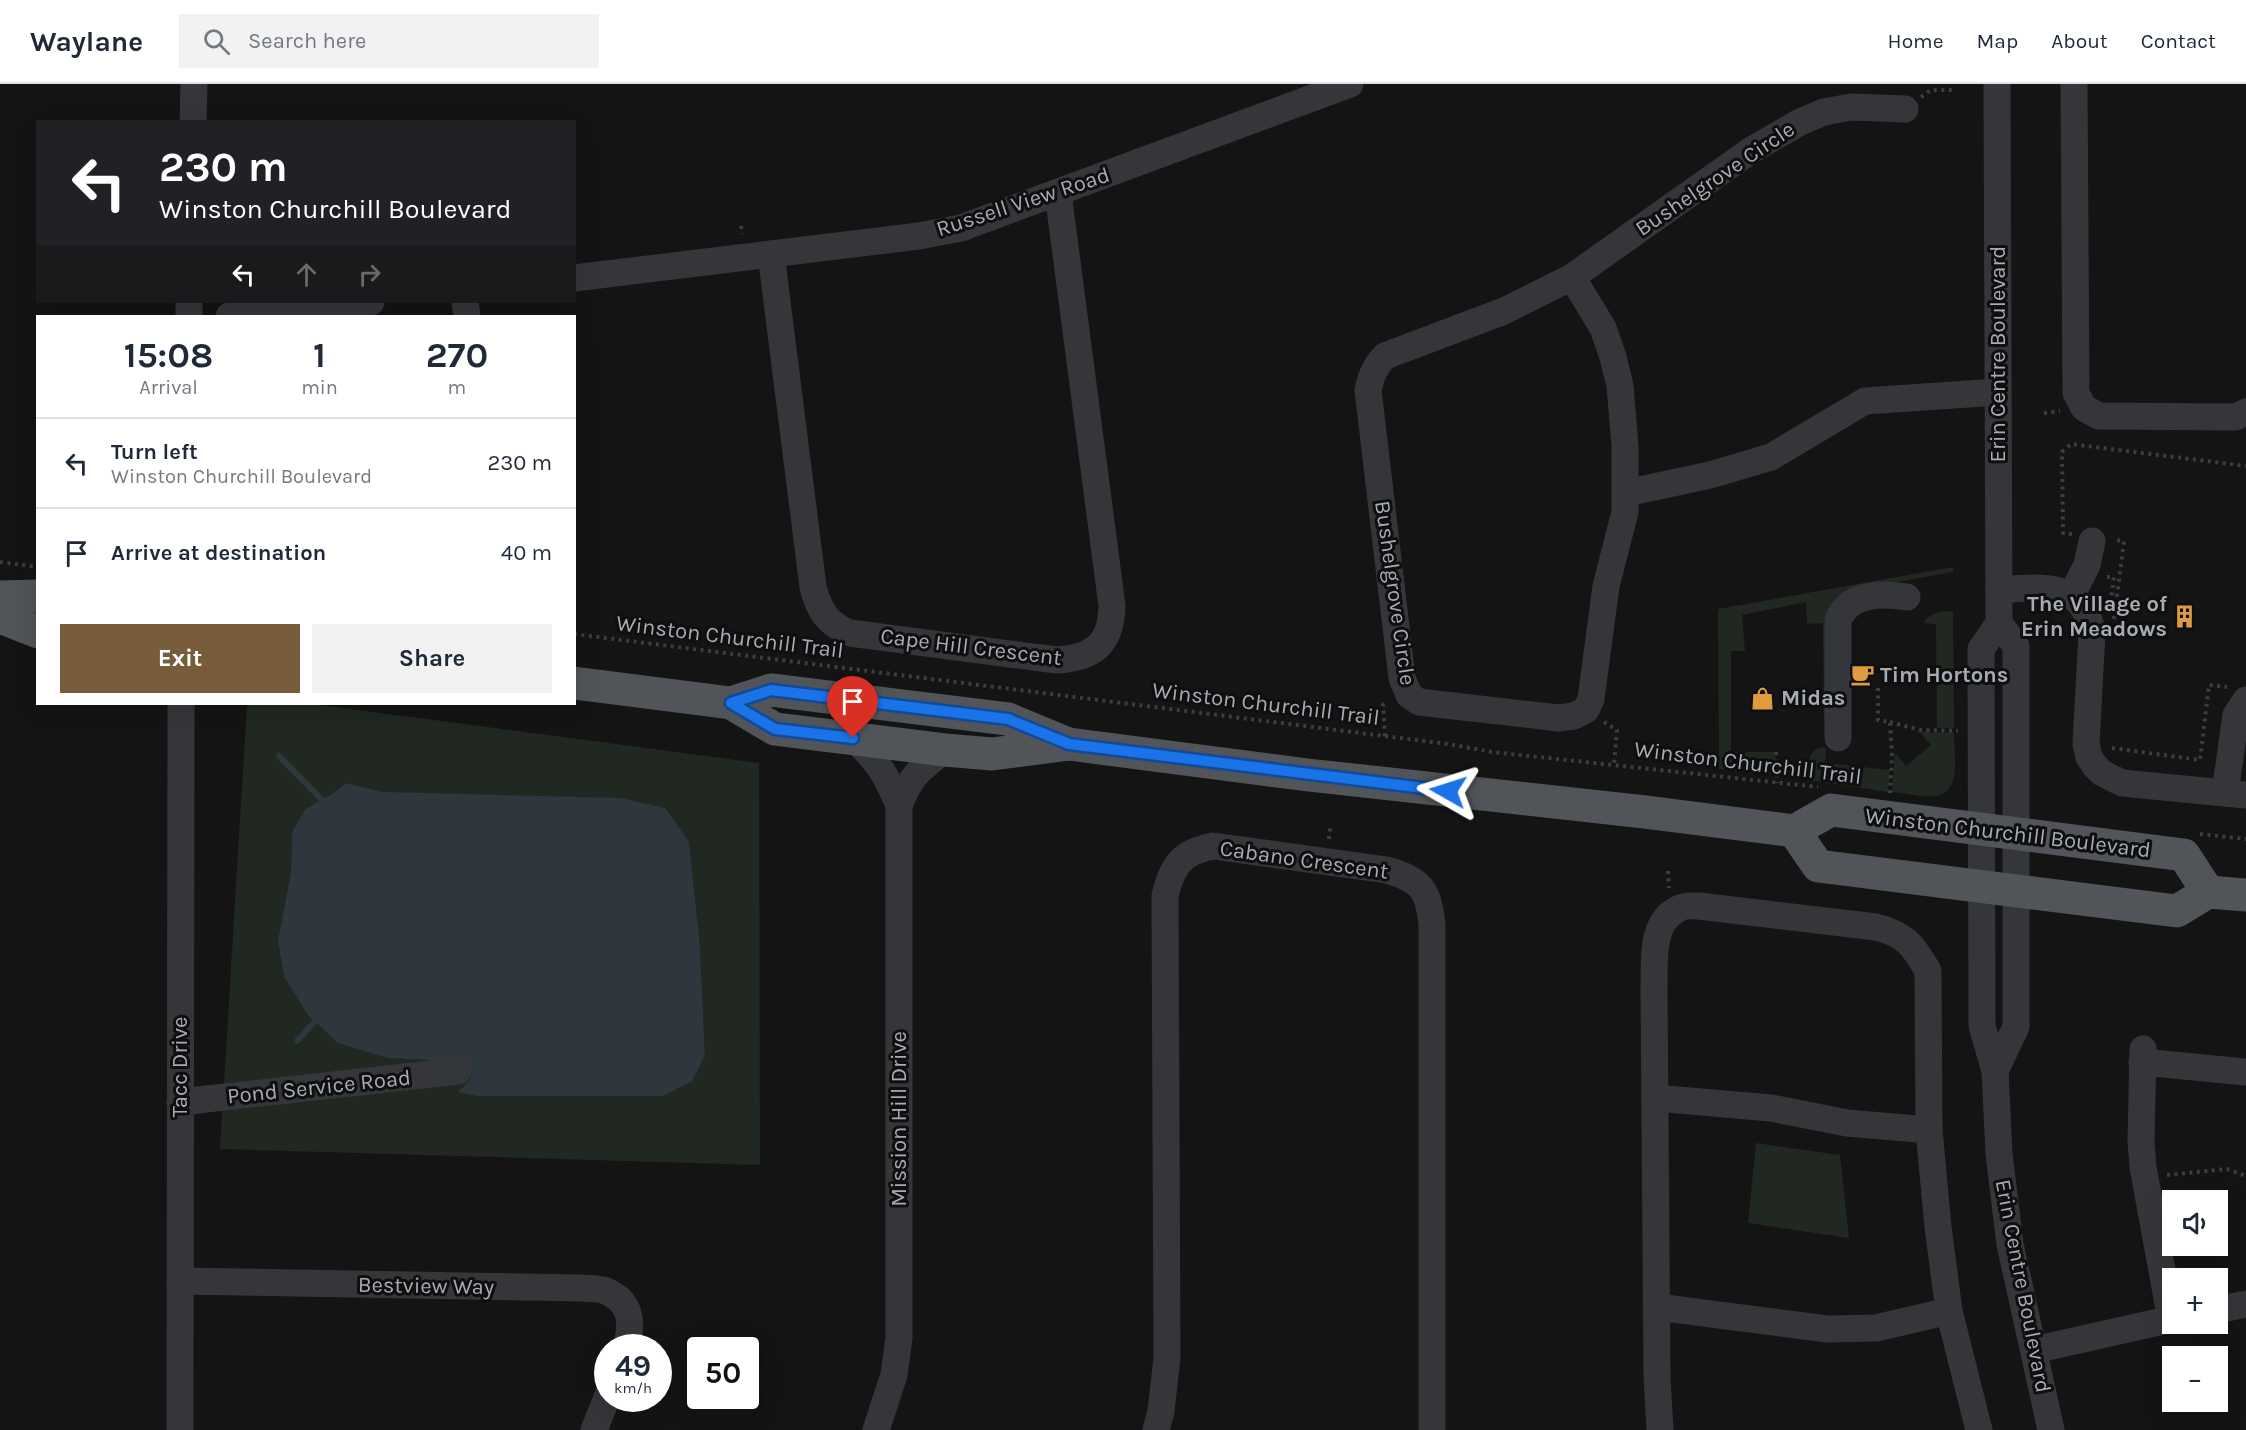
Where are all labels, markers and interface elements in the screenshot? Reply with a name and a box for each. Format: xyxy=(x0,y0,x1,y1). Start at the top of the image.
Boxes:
search box xyxy=(179,14,599,68)
text: Waylane xyxy=(30,25,143,58)
icon: search xyxy=(200,25,233,58)
text: Search here xyxy=(248,28,366,54)
text: Home xyxy=(1888,29,1944,53)
text: Map xyxy=(1977,29,2018,53)
text: About xyxy=(2051,29,2108,53)
text: Contact xyxy=(2141,29,2216,53)
street label: Bushelgrove Circle xyxy=(1631,116,1799,242)
text: 230 m xyxy=(159,142,288,192)
icon: left xyxy=(60,144,138,222)
street label: Russell View Road xyxy=(933,162,1113,242)
text: Winston Churchill Boulevard xyxy=(159,193,512,225)
street label: Erin Centre Boulevard xyxy=(1985,246,2011,462)
icon: left xyxy=(227,258,260,291)
icon: ahead xyxy=(290,258,323,291)
icon: right xyxy=(353,258,386,291)
text: 15:08 xyxy=(124,334,213,376)
text: 1 xyxy=(313,334,326,376)
text: 270 xyxy=(426,334,488,376)
text: Arrival xyxy=(139,376,198,399)
text: min xyxy=(301,376,338,399)
text: m xyxy=(448,376,466,399)
text: Turn left xyxy=(111,439,198,465)
icon: left xyxy=(60,447,93,480)
text: 230 m xyxy=(487,450,552,476)
text: Winston Churchill Boulevard xyxy=(111,465,372,488)
street label: Bushelgrove Circle xyxy=(1369,499,1421,687)
icon: arrive xyxy=(60,537,93,570)
text: Arrive at destination xyxy=(111,540,326,566)
text: 40 m xyxy=(501,540,552,566)
place label: The Village of Erin Meadows xyxy=(2021,591,2168,642)
building icon: The Village of Erin Meadows xyxy=(2172,604,2198,630)
street label: Winston Churchill Trail xyxy=(615,610,845,664)
street label: Cape Hill Crescent xyxy=(879,623,1063,671)
button: Exit xyxy=(60,624,300,693)
button: Share xyxy=(312,624,552,693)
cafe icon: Tim Hortons xyxy=(1849,662,1875,688)
place label: Tim Hortons xyxy=(1880,662,2008,688)
pin xyxy=(827,676,878,738)
street label: Winston Churchill Trail xyxy=(1151,677,1381,731)
icon: arrive xyxy=(836,685,869,718)
shop icon: Midas xyxy=(1750,685,1776,711)
place label: Midas xyxy=(1781,685,1845,711)
street label: Winston Churchill Trail xyxy=(1633,736,1863,790)
position arrow xyxy=(1416,759,1480,823)
street label: Winston Churchill Boulevard xyxy=(1864,803,2152,863)
street label: Cabano Crescent xyxy=(1218,835,1390,885)
street label: Tacc Drive xyxy=(167,1017,193,1117)
street label: Mission Hill Drive xyxy=(886,1031,912,1207)
street label: Pond Service Road xyxy=(226,1064,412,1110)
street label: Erin Centre Boulevard xyxy=(1990,1177,2056,1395)
map controls xyxy=(2162,1190,2228,1412)
button: sound xyxy=(2162,1190,2228,1256)
button: + xyxy=(2162,1268,2228,1334)
street label: Bestview Way xyxy=(358,1272,494,1300)
speed limit sign: 50 xyxy=(684,1334,762,1412)
button: − xyxy=(2162,1346,2228,1412)
text: 49 xyxy=(615,1348,651,1384)
text: km/h xyxy=(614,1379,652,1397)

